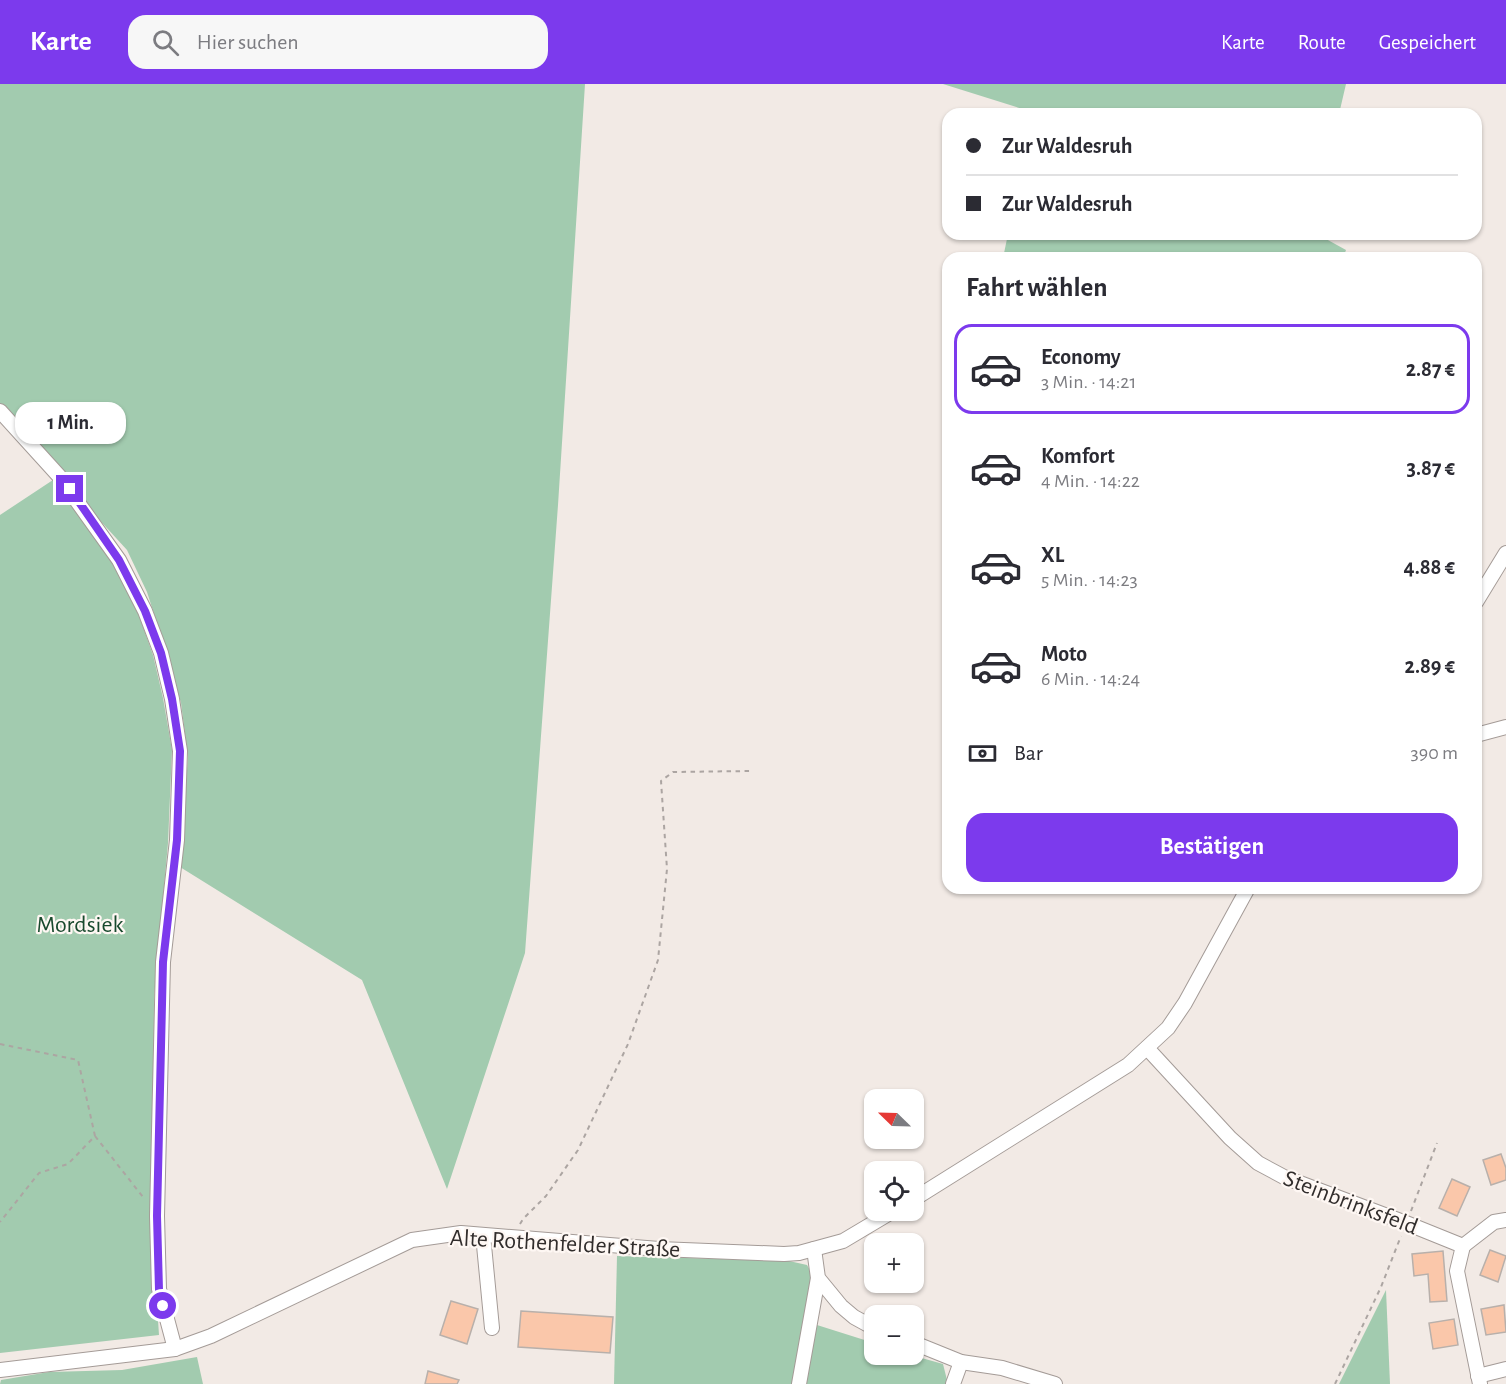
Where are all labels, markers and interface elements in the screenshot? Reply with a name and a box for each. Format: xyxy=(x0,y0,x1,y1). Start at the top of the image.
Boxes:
search box xyxy=(128,15,548,69)
icon: search xyxy=(149,26,182,59)
text: Karte xyxy=(30,28,92,56)
text: Hier suchen xyxy=(197,31,299,53)
text: Karte xyxy=(1221,32,1265,53)
text: Route xyxy=(1298,32,1346,53)
text: Gespeichert xyxy=(1379,32,1476,53)
text: Zur Waldesruh xyxy=(1002,135,1132,157)
text: Zur Waldesruh xyxy=(1002,193,1132,215)
text: Fahrt wählen xyxy=(966,274,1108,301)
icon: car xyxy=(969,342,1023,396)
text: Economy xyxy=(1041,346,1121,368)
text: 2.87 € xyxy=(1406,358,1455,380)
text: 3 Min. · 14:21 xyxy=(1041,372,1136,392)
callout: 1 Min. xyxy=(14,402,125,444)
text: 1 Min. xyxy=(47,413,94,433)
icon: car xyxy=(969,441,1023,495)
text: Komfort xyxy=(1041,445,1115,467)
text: 3.87 € xyxy=(1407,457,1455,479)
text: 4 Min. · 14:22 xyxy=(1041,471,1140,491)
route end xyxy=(56,475,83,502)
icon: car xyxy=(969,540,1023,594)
text: XL xyxy=(1041,544,1064,566)
text: 4.88 € xyxy=(1404,556,1455,578)
text: 5 Min. · 14:23 xyxy=(1041,570,1138,590)
icon: car xyxy=(969,639,1023,693)
text: Moto xyxy=(1041,643,1087,665)
text: 2.89 € xyxy=(1405,655,1455,677)
text: 6 Min. · 14:24 xyxy=(1041,669,1140,689)
icon: cash xyxy=(966,737,999,770)
text: Bar xyxy=(1014,742,1043,764)
text: 390 m xyxy=(1411,743,1458,763)
button: Bestätigen xyxy=(966,813,1458,882)
park label: Mordsiek xyxy=(37,913,123,937)
north arrow xyxy=(864,1089,924,1149)
map controls xyxy=(864,1089,924,1365)
button: locate xyxy=(864,1161,924,1221)
street label: Steinbrinksfeld xyxy=(1280,1166,1421,1240)
street label: Alte Rothenfelder Straße xyxy=(449,1226,681,1262)
button: + xyxy=(864,1233,924,1293)
route start xyxy=(149,1292,176,1319)
button: − xyxy=(864,1305,924,1365)

